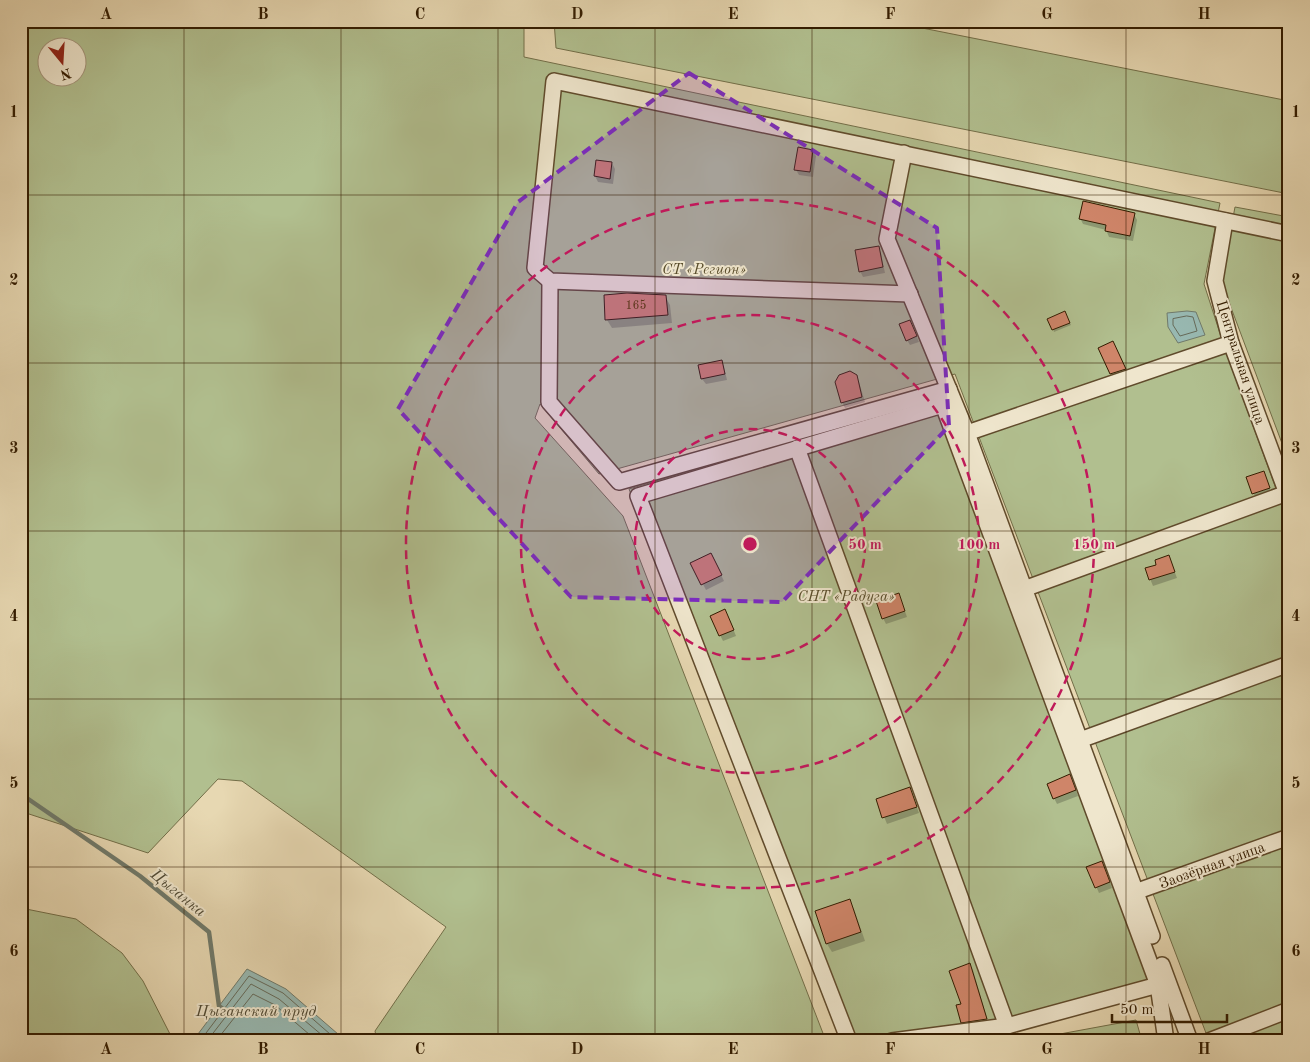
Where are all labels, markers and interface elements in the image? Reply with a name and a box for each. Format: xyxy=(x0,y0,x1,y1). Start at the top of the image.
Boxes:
text: A xyxy=(100,7,112,23)
text: B xyxy=(257,7,269,23)
text: C xyxy=(415,7,425,23)
text: D xyxy=(571,7,583,23)
text: E xyxy=(727,7,739,23)
text: F xyxy=(885,7,896,23)
text: G xyxy=(1041,7,1053,23)
text: H xyxy=(1197,7,1211,23)
north arrow xyxy=(38,38,88,88)
text: N xyxy=(58,65,73,82)
text: 1 xyxy=(9,105,19,121)
text: 1 xyxy=(1291,105,1301,121)
park label: СТ «Регион» xyxy=(662,263,746,278)
text: 2 xyxy=(9,273,19,289)
text: 2 xyxy=(1291,273,1301,289)
house number: 165 xyxy=(626,299,646,312)
street label: Центральная улица xyxy=(1212,299,1267,427)
text: 3 xyxy=(9,441,19,457)
text: 3 xyxy=(1291,441,1301,457)
centre of rings xyxy=(741,535,759,553)
text: 50 m xyxy=(848,538,882,553)
text: 100 m xyxy=(958,538,1000,553)
text: 150 m xyxy=(1073,538,1115,553)
park label: СНТ «Радуга» xyxy=(797,590,895,605)
text: 4 xyxy=(9,609,19,625)
text: 4 xyxy=(1291,609,1301,625)
text: 5 xyxy=(9,776,19,792)
text: 5 xyxy=(1291,776,1301,792)
street label: Заозёрная улица xyxy=(1158,840,1268,893)
water label: Цыганка xyxy=(146,866,209,921)
text: 6 xyxy=(9,944,19,960)
text: 6 xyxy=(1291,944,1301,960)
scale bar xyxy=(1112,992,1228,1024)
text: 50 m xyxy=(1120,1003,1154,1018)
water label: Цыганский пруд xyxy=(195,1004,316,1020)
text: A xyxy=(100,1042,112,1058)
text: B xyxy=(257,1042,269,1058)
text: C xyxy=(415,1042,425,1058)
text: D xyxy=(571,1042,583,1058)
text: E xyxy=(727,1042,739,1058)
text: F xyxy=(885,1042,896,1058)
text: G xyxy=(1041,1042,1053,1058)
text: H xyxy=(1197,1042,1211,1058)

